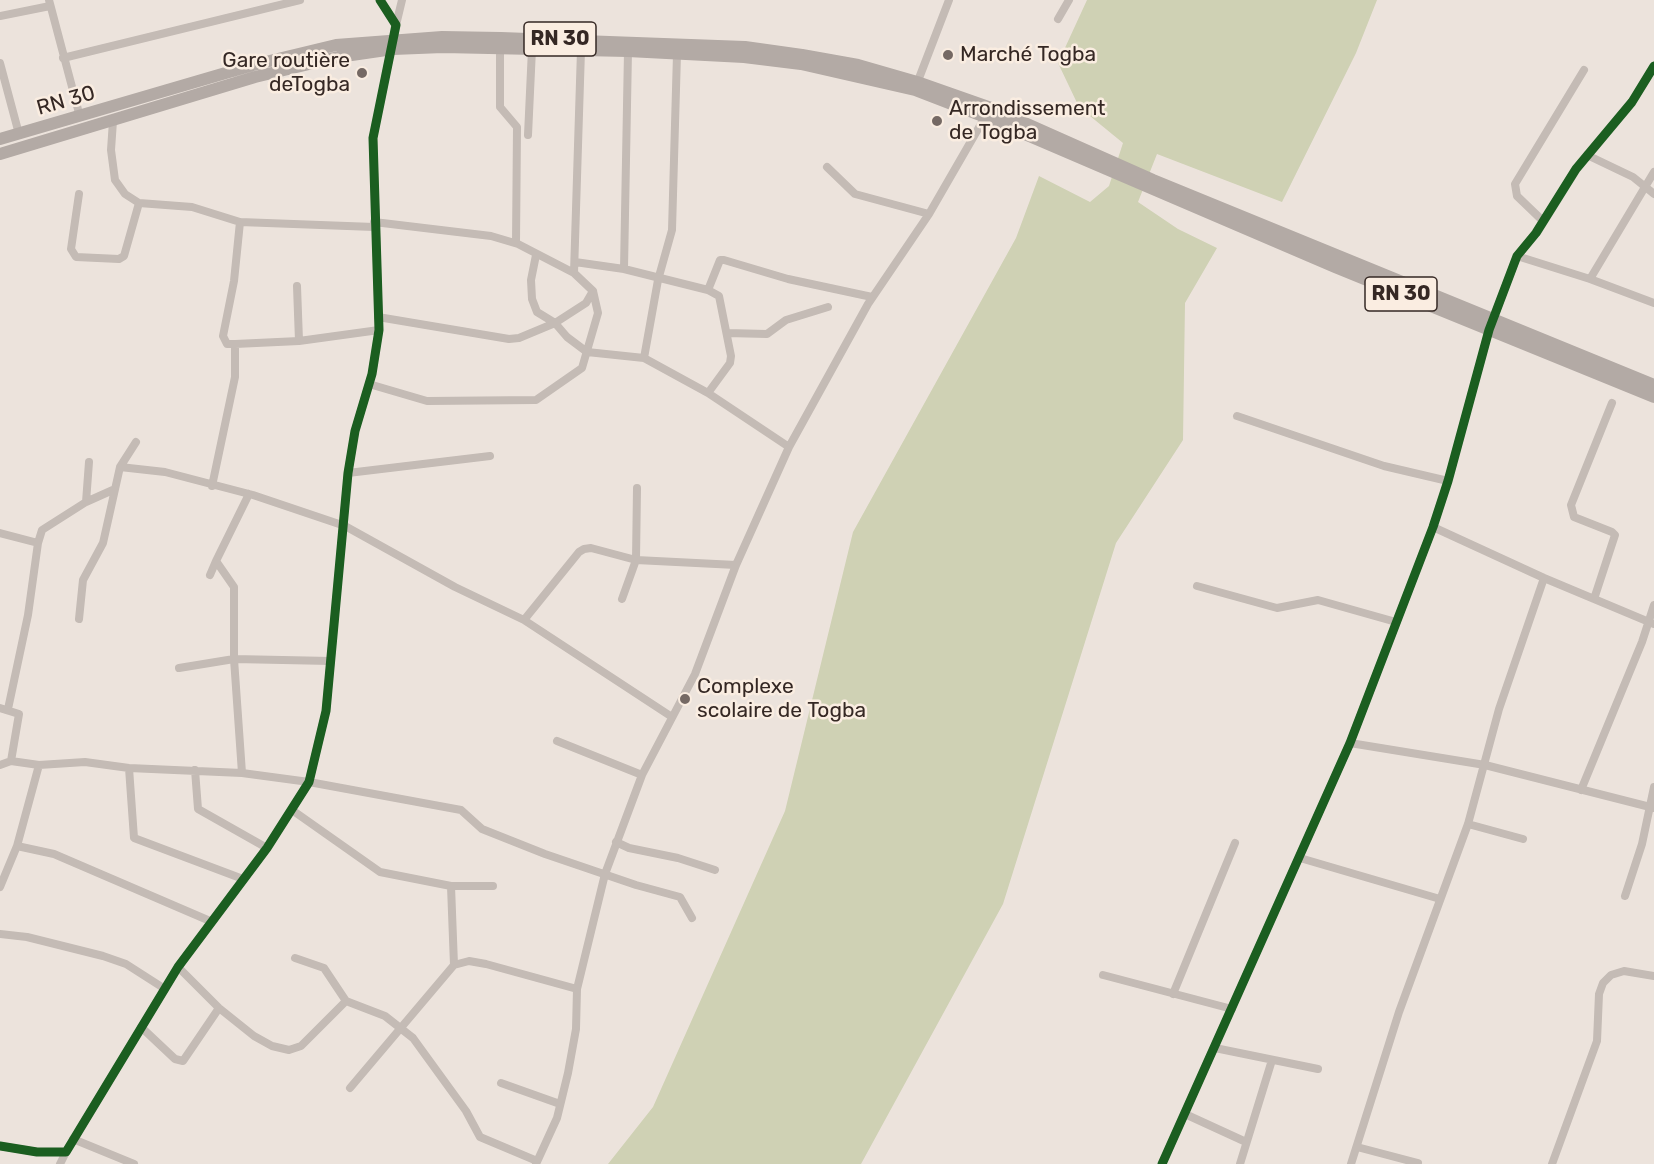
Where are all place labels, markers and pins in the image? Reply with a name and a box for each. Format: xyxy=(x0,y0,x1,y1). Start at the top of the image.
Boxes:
place label: Marché Togba xyxy=(960,42,1096,68)
place label: Gare routière deTogba xyxy=(222,48,350,98)
marker: Marché Togba xyxy=(941,48,955,62)
marker: Gare routière deTogba xyxy=(355,66,369,80)
place label: Arrondissement de Togba xyxy=(949,96,1106,146)
marker: Arrondissement de Togba xyxy=(930,114,944,128)
place label: Complexe scolaire de Togba xyxy=(697,674,866,724)
marker: Complexe scolaire de Togba xyxy=(678,692,692,706)

